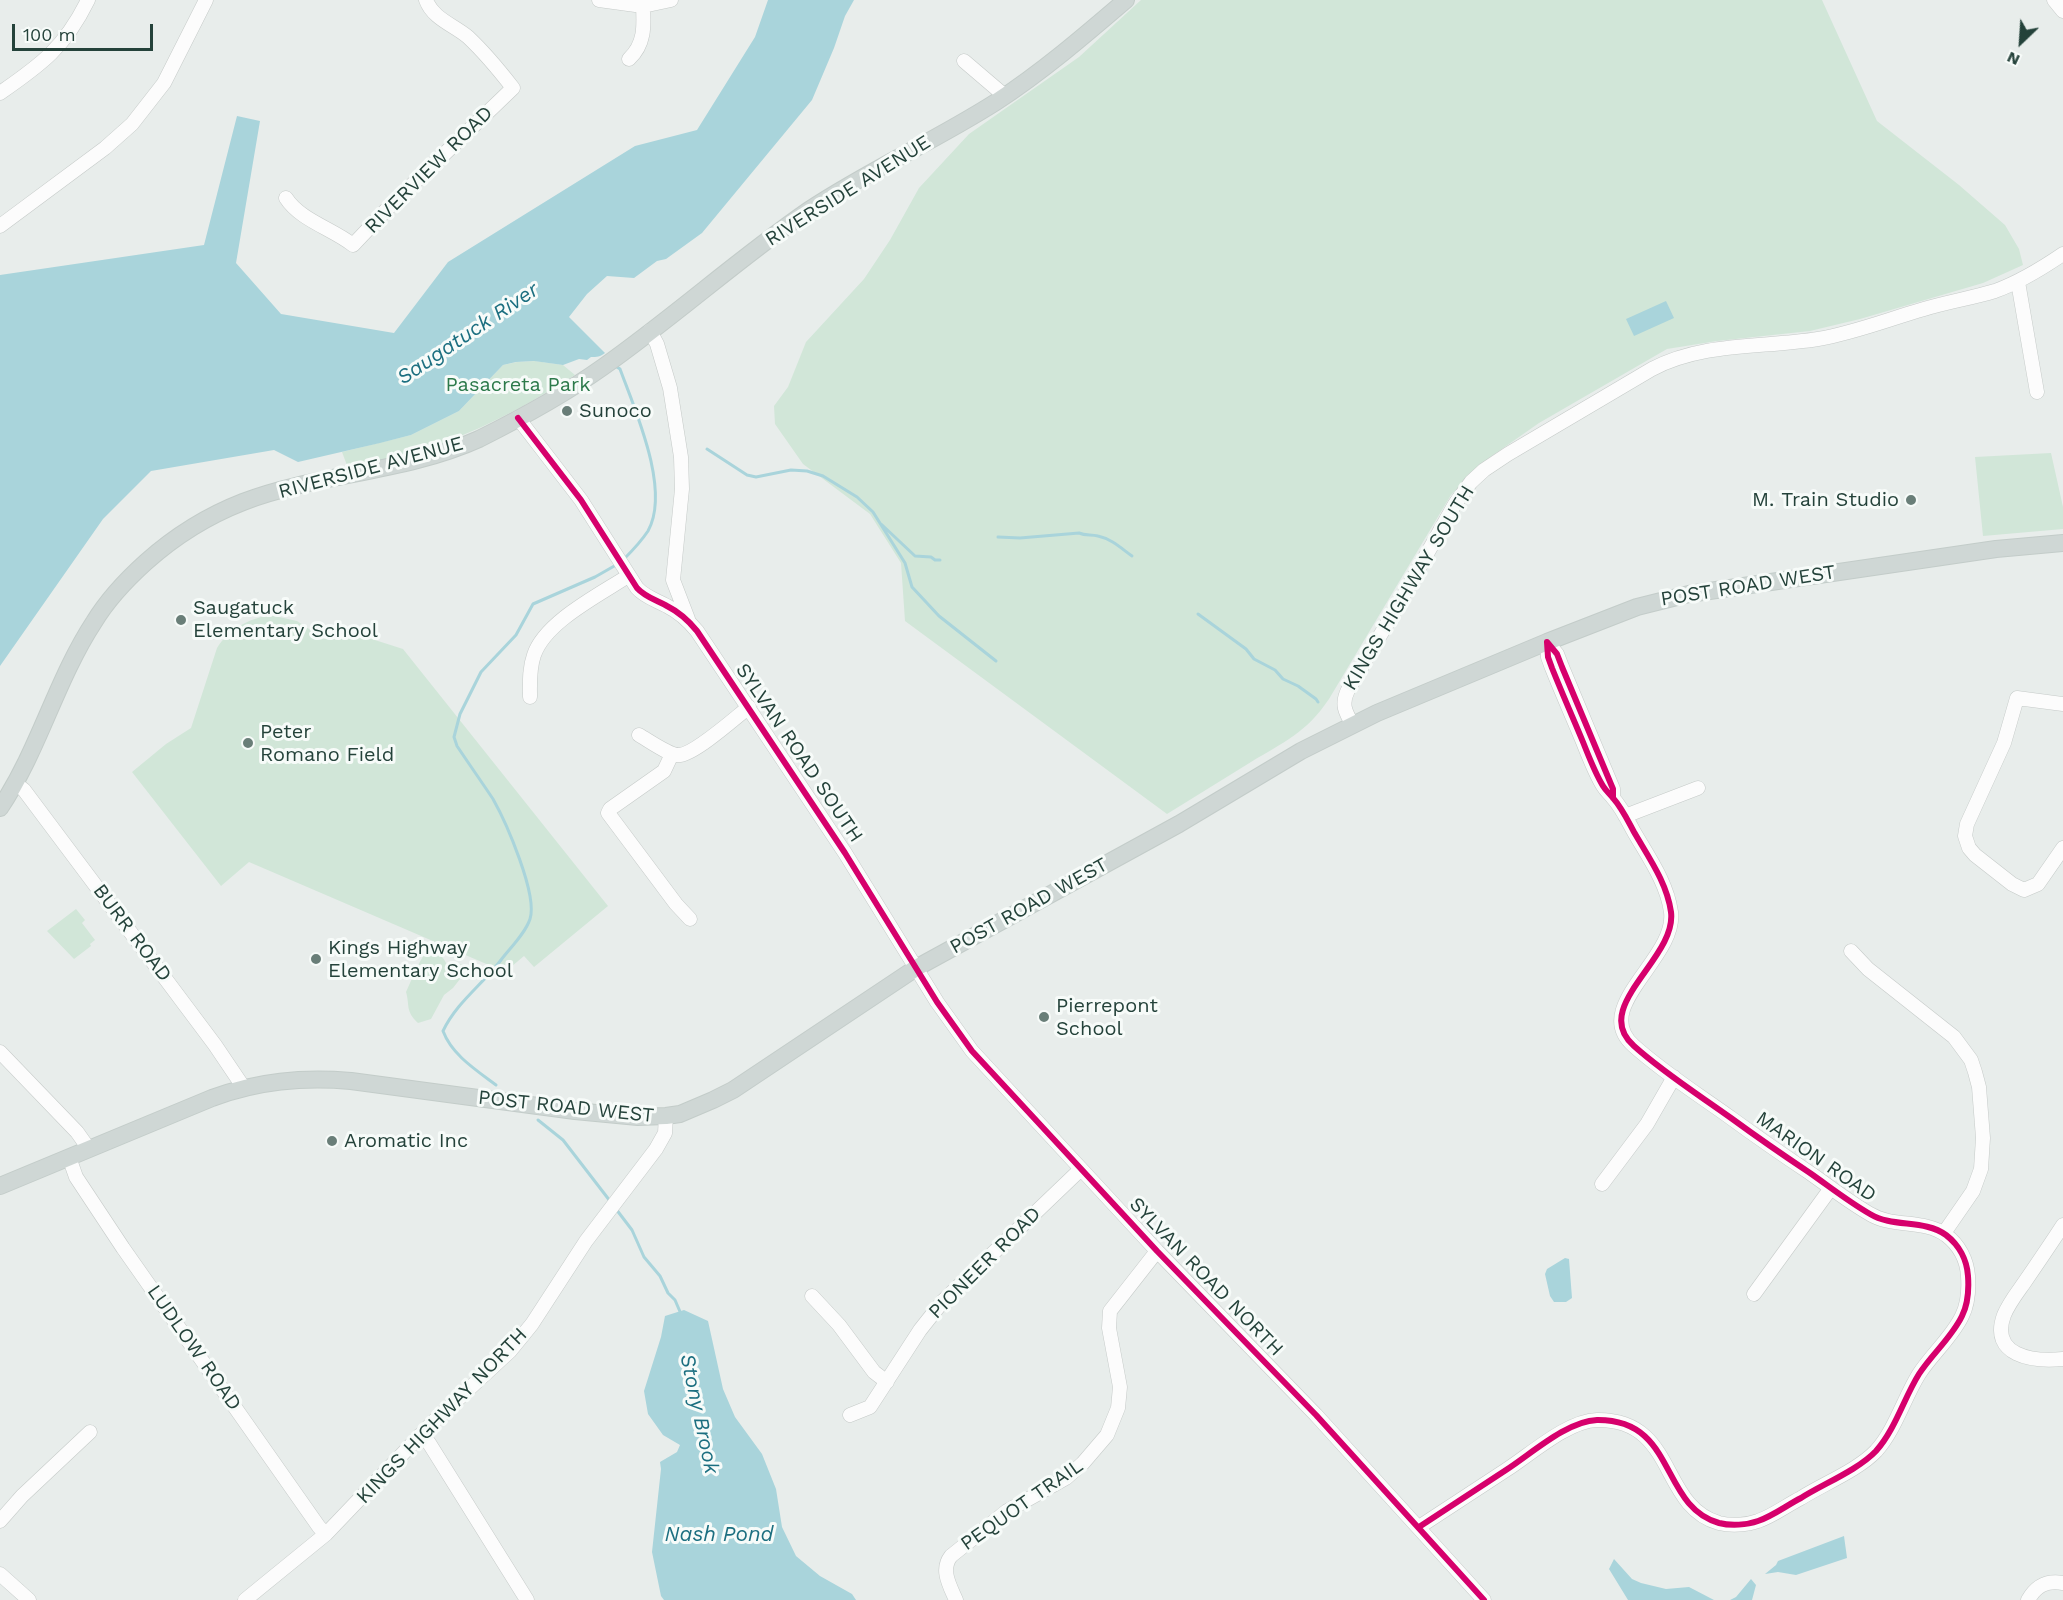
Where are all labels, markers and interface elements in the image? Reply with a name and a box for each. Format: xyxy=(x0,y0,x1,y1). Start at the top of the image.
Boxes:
scale bar xyxy=(15,12,156,50)
north arrow xyxy=(1991,12,2051,72)
text: 100 m xyxy=(23,24,76,45)
text: N xyxy=(2004,48,2023,70)
street label: RIVERVIEW ROAD xyxy=(360,101,498,239)
street label: RIVERSIDE AVENUE xyxy=(761,130,935,252)
water label: Saugatuck River xyxy=(392,277,544,391)
park label: Pasacreta Park xyxy=(445,373,591,397)
place label: Sunoco xyxy=(579,399,652,423)
marker: Sunoco xyxy=(560,404,574,418)
street label: RIVERSIDE AVENUE xyxy=(276,432,466,504)
street label: KINGS HIGHWAY SOUTH xyxy=(1338,481,1480,695)
place label: M. Train Studio xyxy=(1752,488,1899,512)
marker: M. Train Studio xyxy=(1904,493,1918,507)
street label: POST ROAD WEST xyxy=(1659,560,1837,612)
place label: Saugatuck Elementary School xyxy=(193,596,378,643)
marker: Saugatuck Elementary School xyxy=(174,613,188,627)
street label: SYLVAN ROAD SOUTH xyxy=(730,659,868,847)
place label: Peter Romano Field xyxy=(260,720,394,767)
marker: Peter Romano Field xyxy=(241,736,255,750)
street label: POST ROAD WEST xyxy=(946,853,1112,959)
street label: BURR ROAD xyxy=(88,879,176,987)
place label: Kings Highway Elementary School xyxy=(328,936,513,983)
marker: Kings Highway Elementary School xyxy=(309,952,323,966)
place label: Pierrepont School xyxy=(1056,994,1158,1041)
marker: Pierrepont School xyxy=(1037,1010,1051,1024)
street label: POST ROAD WEST xyxy=(477,1086,655,1128)
street label: MARION ROAD xyxy=(1751,1107,1881,1207)
place label: Aromatic Inc xyxy=(344,1129,468,1153)
marker: Aromatic Inc xyxy=(325,1134,339,1148)
street label: SYLVAN ROAD NORTH xyxy=(1124,1193,1288,1361)
street label: PIONEER ROAD xyxy=(924,1202,1046,1324)
street label: LUDLOW ROAD xyxy=(142,1281,246,1415)
street label: KINGS HIGHWAY NORTH xyxy=(352,1323,532,1509)
water label: Stony Brook xyxy=(674,1352,724,1476)
street label: PEQUOT TRAIL xyxy=(956,1454,1088,1556)
water label: Nash Pond xyxy=(665,1522,773,1548)

